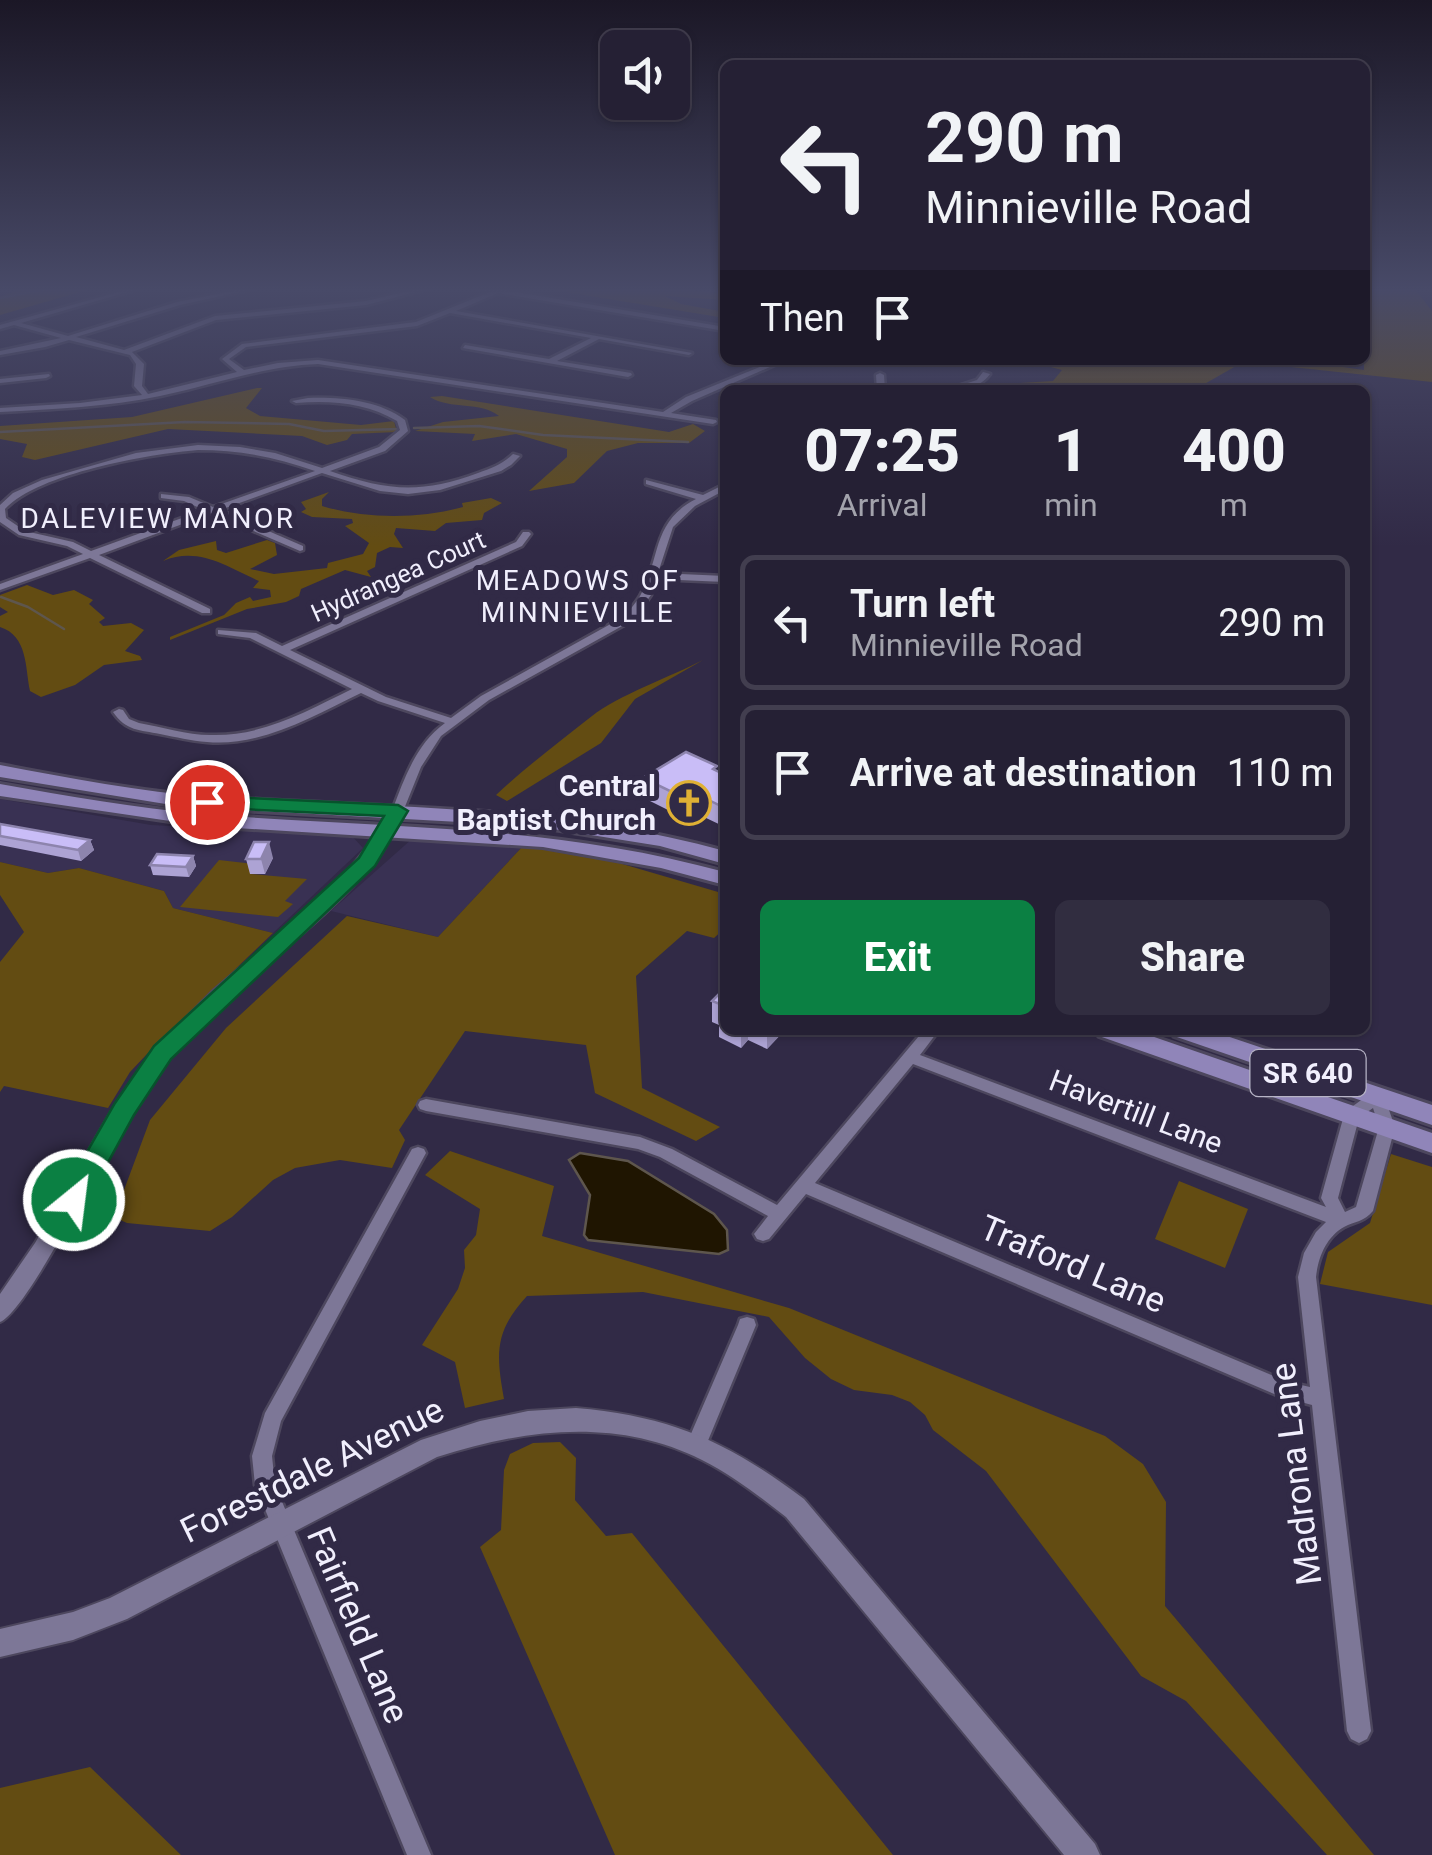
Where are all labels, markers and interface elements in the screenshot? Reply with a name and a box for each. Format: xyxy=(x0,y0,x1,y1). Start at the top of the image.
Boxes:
map controls xyxy=(600,30,690,120)
button: sound xyxy=(600,30,690,120)
text: 290 m xyxy=(925,97,1124,179)
icon: left xyxy=(760,100,890,230)
text: Minnieville Road xyxy=(925,181,1252,234)
icon: arrive xyxy=(865,290,920,345)
text: Then xyxy=(760,296,845,340)
text: 07:25 xyxy=(804,415,960,486)
text: 1 xyxy=(1054,415,1088,486)
text: 400 xyxy=(1182,415,1286,486)
text: Arrival xyxy=(837,486,928,524)
text: min xyxy=(1044,486,1098,524)
text: m xyxy=(1220,486,1248,524)
district label: DALEVIEW MANOR xyxy=(21,502,295,535)
street label: Hydrangea Court xyxy=(307,525,490,628)
district label: MEADOWS OF MINNIEVILLE xyxy=(476,564,680,629)
text: Turn left xyxy=(850,582,995,626)
icon: left xyxy=(765,595,820,650)
text: 290 m xyxy=(1218,601,1325,645)
text: Minnieville Road xyxy=(850,626,1083,664)
icon: arrive xyxy=(765,745,820,800)
text: Arrive at destination xyxy=(850,751,1197,795)
text: 110 m xyxy=(1227,751,1334,795)
pin xyxy=(165,760,250,845)
place label: Central Baptist Church xyxy=(456,768,656,837)
icon: arrive xyxy=(180,775,235,830)
church icon: Central Baptist Church xyxy=(666,780,712,826)
button: Exit xyxy=(760,900,1035,1015)
button: Share xyxy=(1055,900,1330,1015)
road number: SR 640 xyxy=(1250,1050,1366,1096)
street label: Havertill Lane xyxy=(1045,1062,1228,1161)
position arrow xyxy=(22,1148,126,1252)
street label: Traford Lane xyxy=(974,1207,1172,1322)
street label: Madrona Lane xyxy=(1263,1360,1330,1587)
street label: Forestdale Avenue xyxy=(174,1389,450,1552)
street label: Fairfield Lane xyxy=(298,1521,417,1729)

